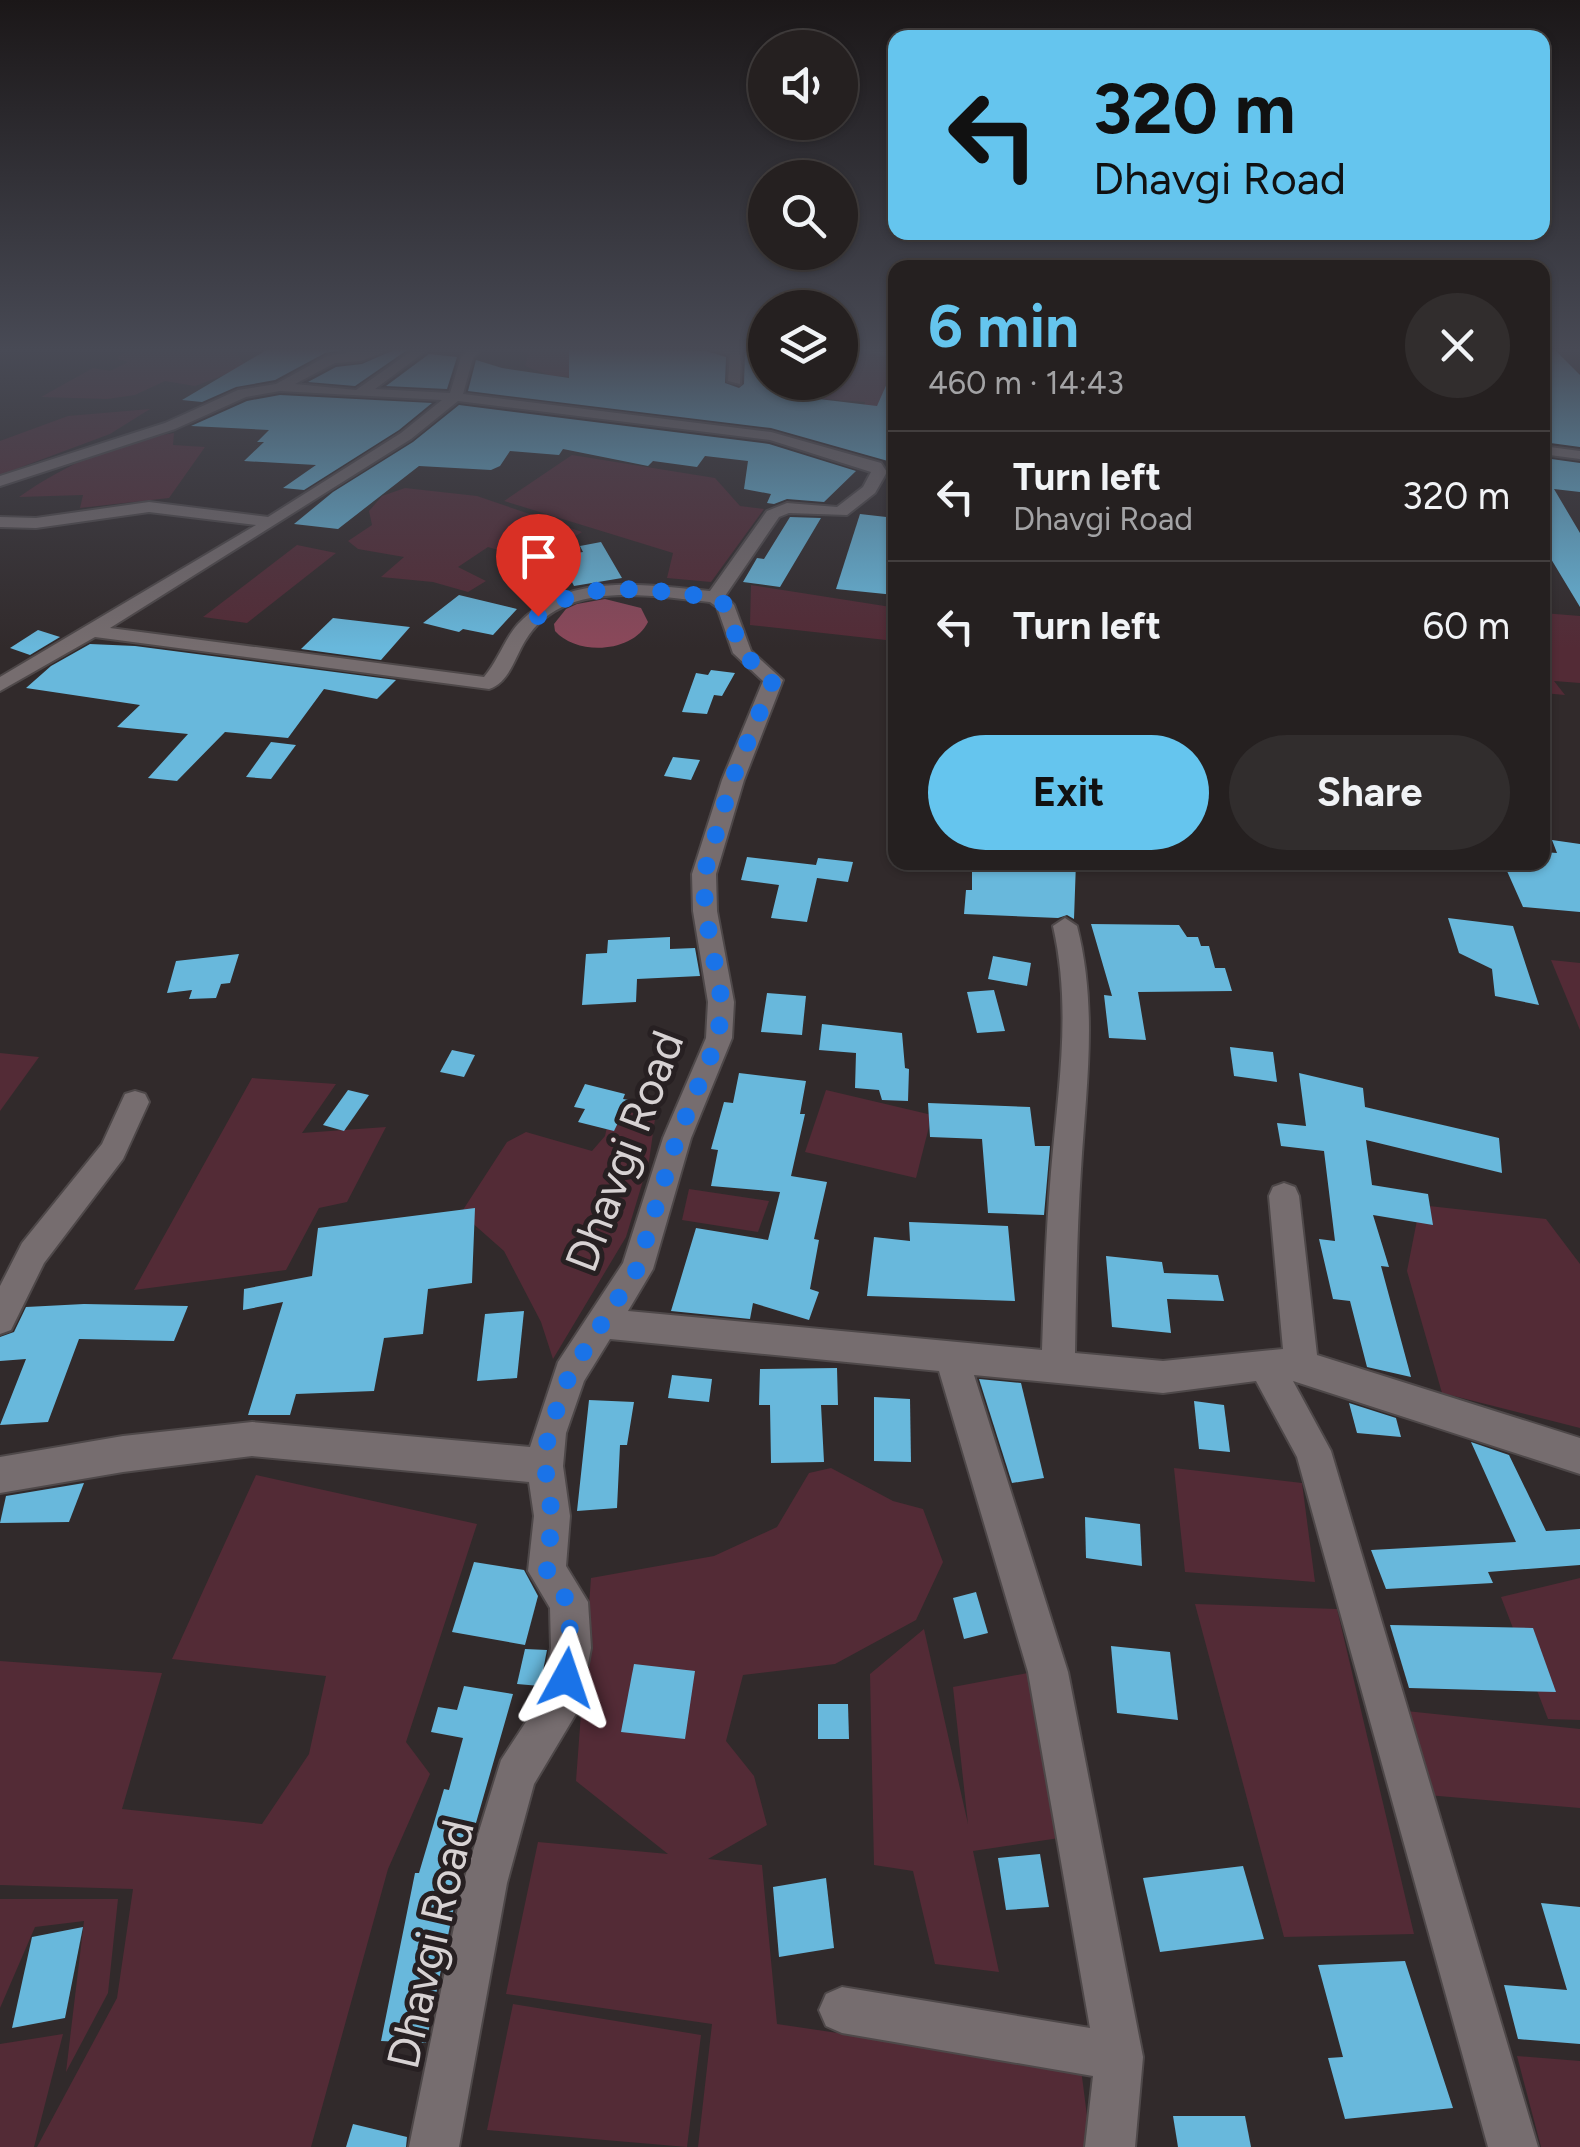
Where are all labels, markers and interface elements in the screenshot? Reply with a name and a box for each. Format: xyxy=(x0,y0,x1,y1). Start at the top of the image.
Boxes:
map controls xyxy=(748,30,858,400)
button: sound xyxy=(748,30,858,140)
text: 320 m xyxy=(1093,66,1296,151)
icon: left xyxy=(928,70,1058,200)
text: Dhavgi Road xyxy=(1093,151,1346,205)
button: search xyxy=(748,160,858,270)
button: layers xyxy=(748,290,858,400)
text: 6 min xyxy=(928,290,1079,362)
button: close xyxy=(1405,293,1510,398)
text: 460 m · 14:43 xyxy=(928,364,1124,402)
text: Turn left xyxy=(1013,454,1161,500)
icon: left xyxy=(928,469,983,524)
text: 320 m xyxy=(1402,473,1510,519)
text: Dhavgi Road xyxy=(1013,500,1193,538)
pin xyxy=(496,514,581,617)
icon: arrive xyxy=(511,529,566,584)
icon: left xyxy=(928,599,983,654)
text: Turn left xyxy=(1013,603,1161,649)
text: 60 m xyxy=(1422,603,1510,649)
button: Exit xyxy=(928,735,1209,850)
button: Share xyxy=(1229,735,1510,850)
street label: Dhavgi Road xyxy=(553,1023,695,1279)
position arrow xyxy=(514,1626,618,1730)
street label: Dhavgi Road xyxy=(375,1815,485,2073)

